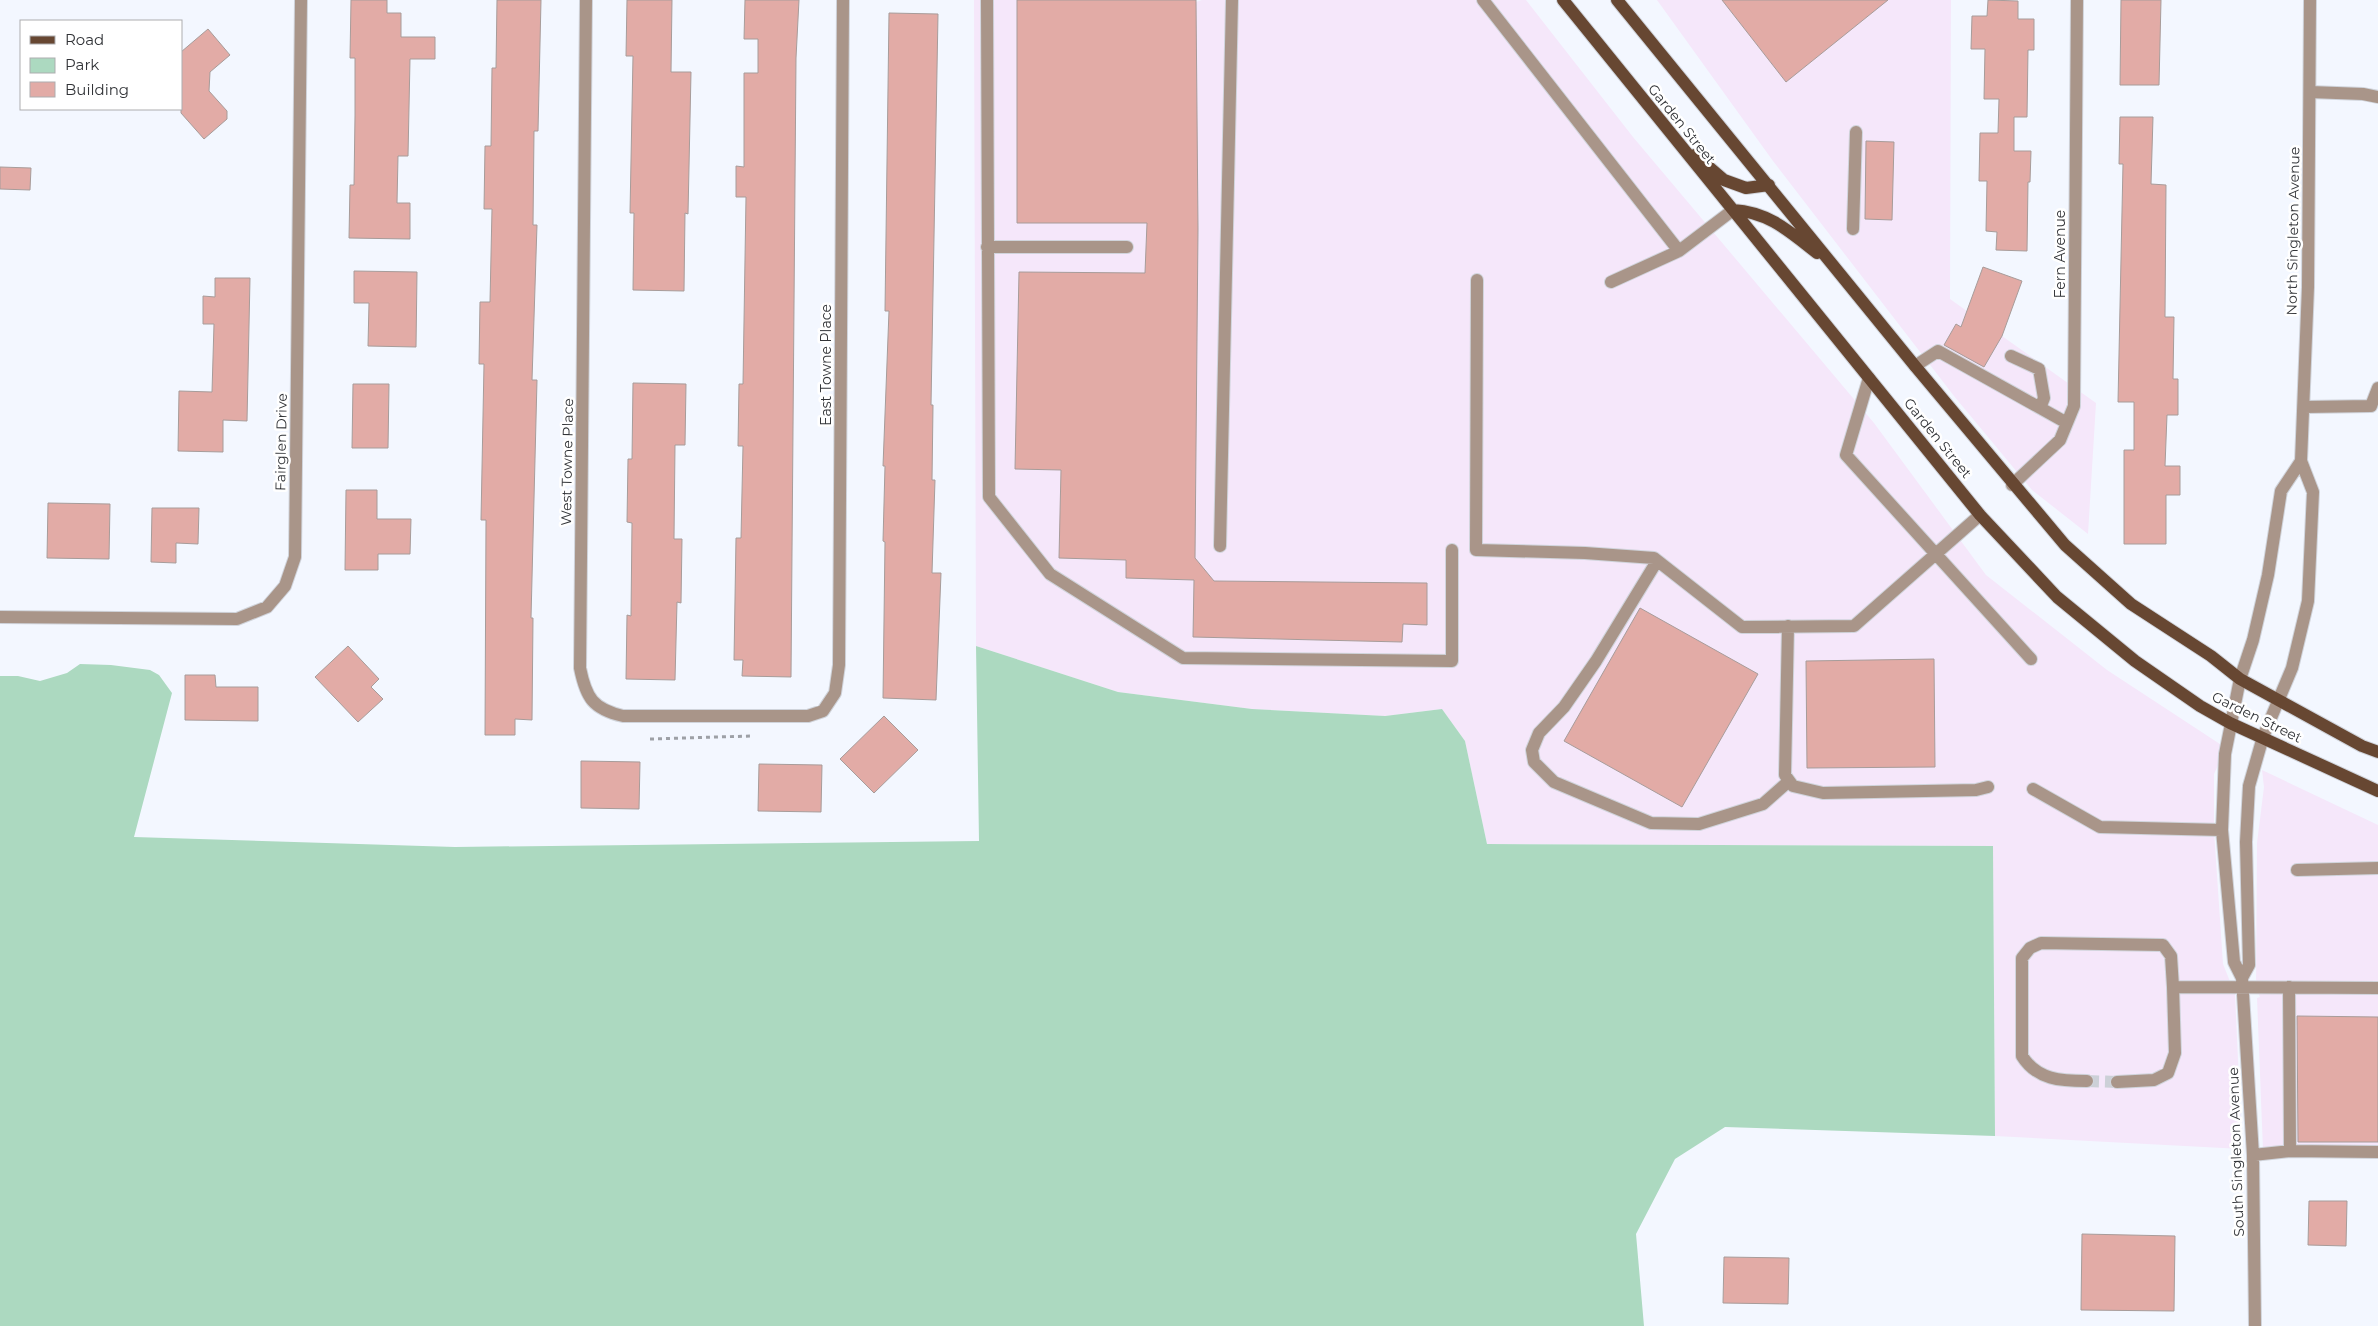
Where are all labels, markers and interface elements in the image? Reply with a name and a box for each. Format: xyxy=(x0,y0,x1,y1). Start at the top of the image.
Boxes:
legend xyxy=(20,20,182,110)
text: Road xyxy=(65,30,104,49)
text: Park xyxy=(65,55,99,74)
text: Building xyxy=(65,80,129,99)
street label: Garden Street xyxy=(1644,80,1720,168)
street label: North Singleton Avenue xyxy=(2283,147,2303,315)
street label: Fern Avenue xyxy=(2051,210,2069,298)
street label: East Towne Place xyxy=(817,304,835,426)
street label: Fairglen Drive xyxy=(271,393,291,491)
street label: Garden Street xyxy=(1900,394,1976,482)
street label: West Towne Place xyxy=(557,398,577,526)
street label: Garden Street xyxy=(2209,687,2305,747)
street label: South Singleton Avenue xyxy=(2224,1067,2248,1237)

